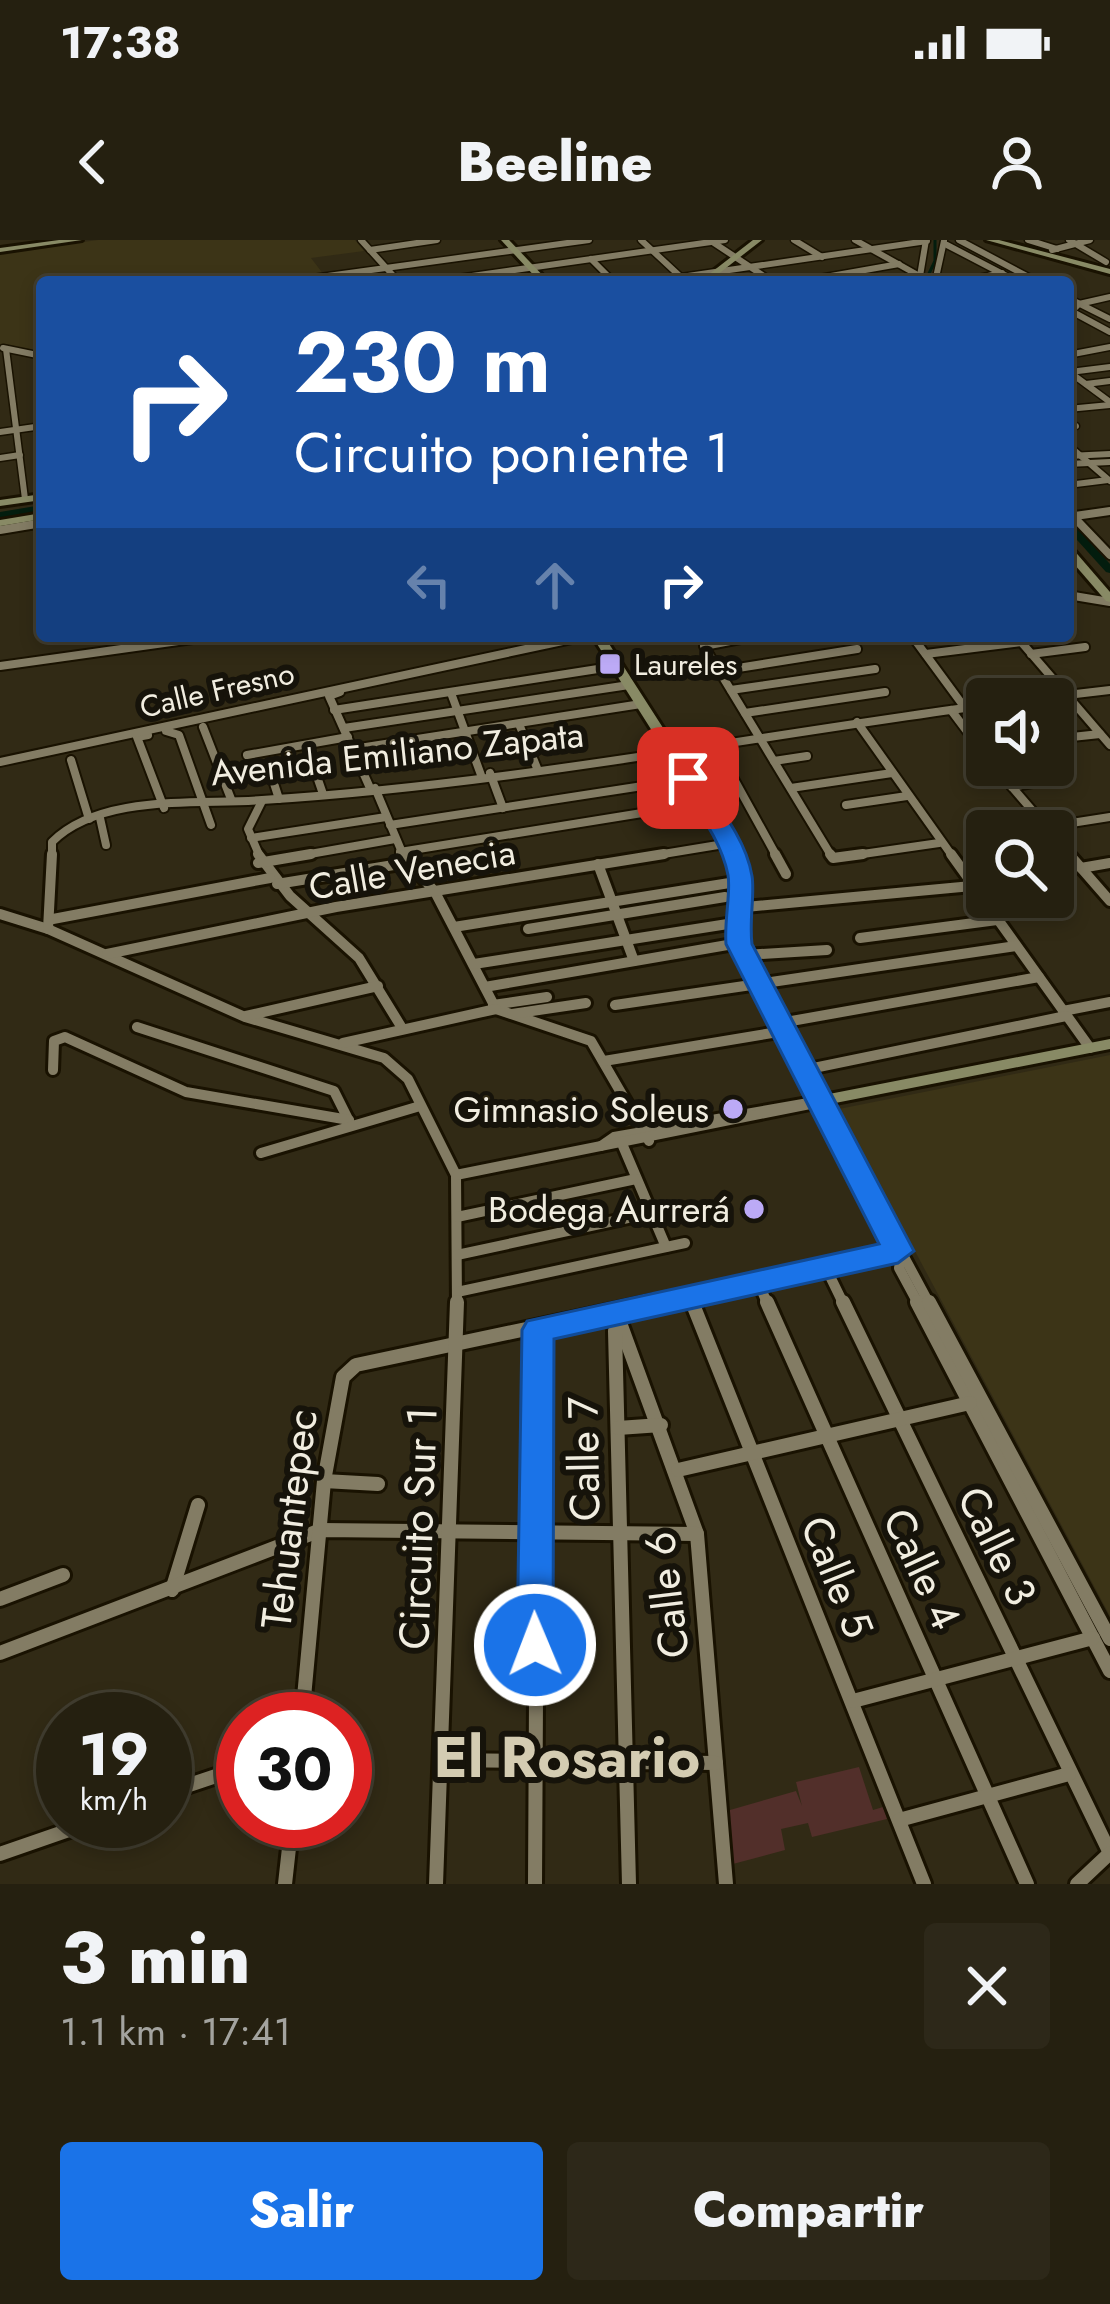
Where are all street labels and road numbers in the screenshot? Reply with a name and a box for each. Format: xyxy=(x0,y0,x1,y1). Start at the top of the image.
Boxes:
street label: Calle Fresno xyxy=(136,651,298,729)
street label: Avenida Emiliano Zapata xyxy=(208,708,586,798)
street label: Calle Venecia xyxy=(305,825,519,913)
street label: Calle 7 xyxy=(552,1396,616,1522)
street label: Circuito Sur 1 xyxy=(383,1405,453,1651)
street label: Tehuantepec xyxy=(245,1406,333,1632)
street label: Calle 3 xyxy=(942,1476,1052,1616)
street label: Calle 4 xyxy=(868,1499,976,1639)
street label: Calle 5 xyxy=(785,1507,889,1647)
street label: Calle 6 xyxy=(629,1528,705,1662)

